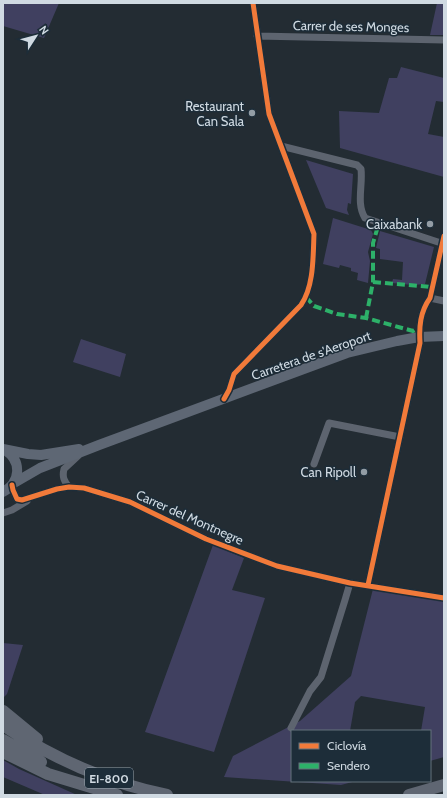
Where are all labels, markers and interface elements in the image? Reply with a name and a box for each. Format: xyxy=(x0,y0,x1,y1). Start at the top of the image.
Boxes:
north arrow xyxy=(16,16,56,56)
street label: Carrer de ses Monges xyxy=(293,17,410,35)
text: N xyxy=(36,23,52,37)
place label: Restaurant Can Sala xyxy=(185,98,245,129)
marker: Restaurant Can Sala xyxy=(247,108,257,118)
place label: Caixabank xyxy=(366,216,422,232)
marker: Caixabank xyxy=(425,219,435,229)
street label: Carretera de s'Aeroport xyxy=(249,327,374,383)
place label: Can Ripoll xyxy=(301,464,356,480)
marker: Can Ripoll xyxy=(359,467,369,477)
street label: Carrer del Montnegre xyxy=(134,486,247,548)
legend xyxy=(291,730,431,782)
text: Ciclovía xyxy=(327,738,366,753)
text: Sendero xyxy=(327,758,370,773)
road number: EI-800 xyxy=(85,768,133,788)

